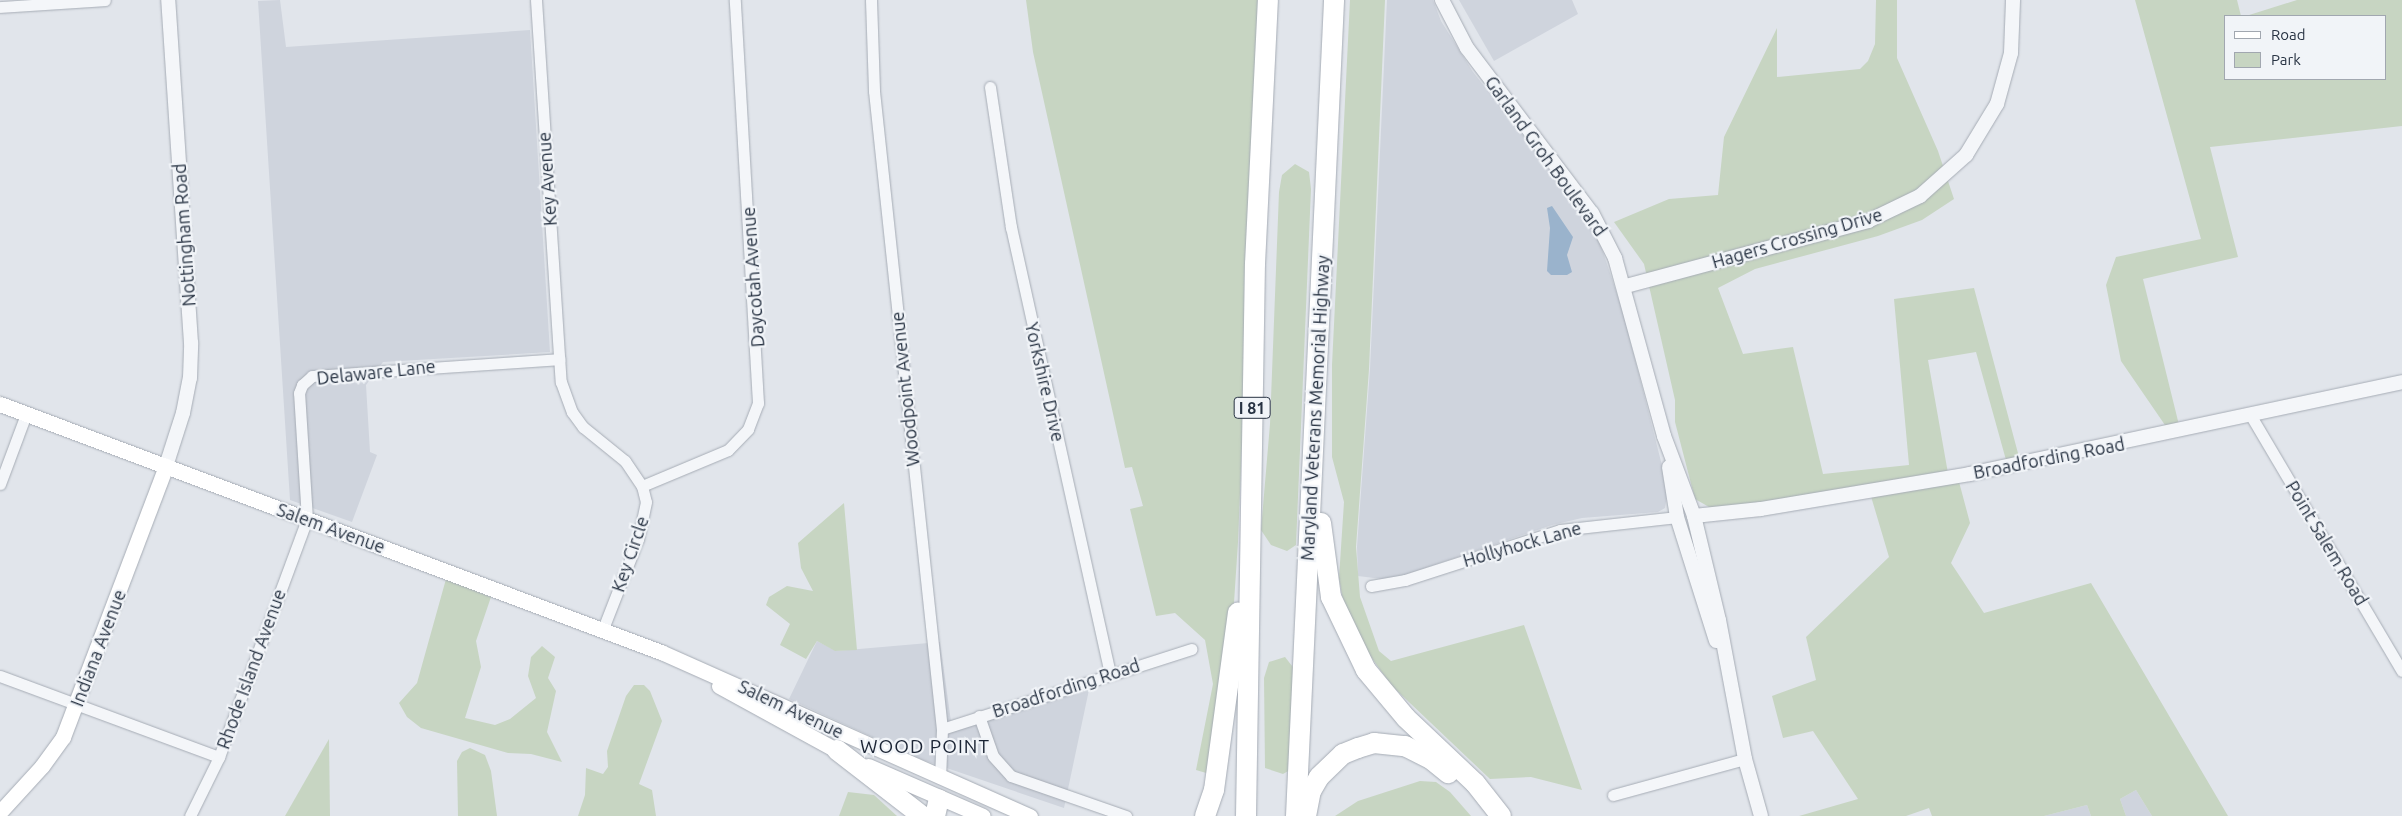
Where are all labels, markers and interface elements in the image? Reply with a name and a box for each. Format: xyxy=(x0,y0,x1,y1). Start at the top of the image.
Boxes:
legend xyxy=(2224,15,2387,80)
text: Road xyxy=(2271,26,2306,43)
text: Park xyxy=(2271,51,2301,68)
street label: Garland Groh Boulevard xyxy=(1481,72,1611,240)
street label: Key Avenue xyxy=(533,131,561,227)
street label: Nottingham Road xyxy=(168,163,200,307)
street label: Hagers Crossing Drive xyxy=(1709,203,1885,273)
street label: Daycotah Avenue xyxy=(737,206,769,348)
street label: Maryland Veterans Memorial Highway xyxy=(1296,255,1334,561)
street label: Woodpoint Avenue xyxy=(886,311,924,467)
street label: Yorkshire Drive xyxy=(1021,320,1069,444)
street label: Delaware Lane xyxy=(316,355,436,389)
road number: I 81 xyxy=(1233,394,1271,422)
street label: Broadfording Road xyxy=(1971,433,2127,483)
street label: Point Salem Road xyxy=(2281,477,2373,609)
street label: Salem Avenue xyxy=(274,498,388,558)
street label: Key Circle xyxy=(607,513,653,595)
street label: Hollyhock Lane xyxy=(1460,517,1584,571)
street label: Rhode Island Avenue xyxy=(212,586,290,752)
street label: Indiana Avenue xyxy=(66,587,130,709)
street label: Broadfording Road xyxy=(989,654,1143,722)
street label: Salem Avenue xyxy=(735,675,847,743)
district label: WOOD POINT xyxy=(859,736,991,758)

